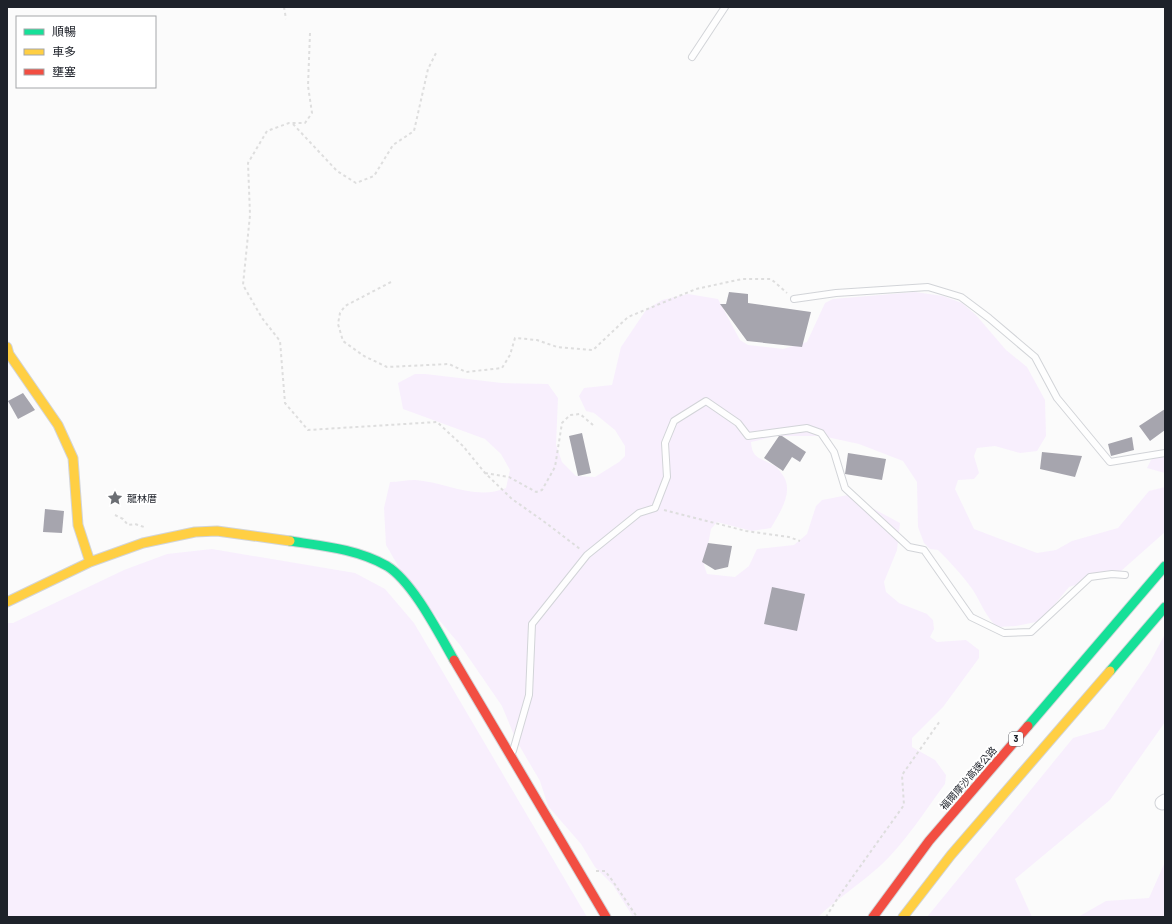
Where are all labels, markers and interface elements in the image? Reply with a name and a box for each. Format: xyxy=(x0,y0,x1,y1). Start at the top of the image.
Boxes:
legend xyxy=(16,16,156,88)
text: 順暢 xyxy=(52,24,76,38)
text: 車多 xyxy=(52,44,76,58)
text: 壅塞 xyxy=(52,64,76,78)
place icon: 龍林厝 xyxy=(106,489,124,507)
place label: 龍林厝 xyxy=(127,492,157,504)
road number: 3 xyxy=(1009,732,1023,746)
street label: 福爾摩沙高速公路 xyxy=(937,744,999,812)

